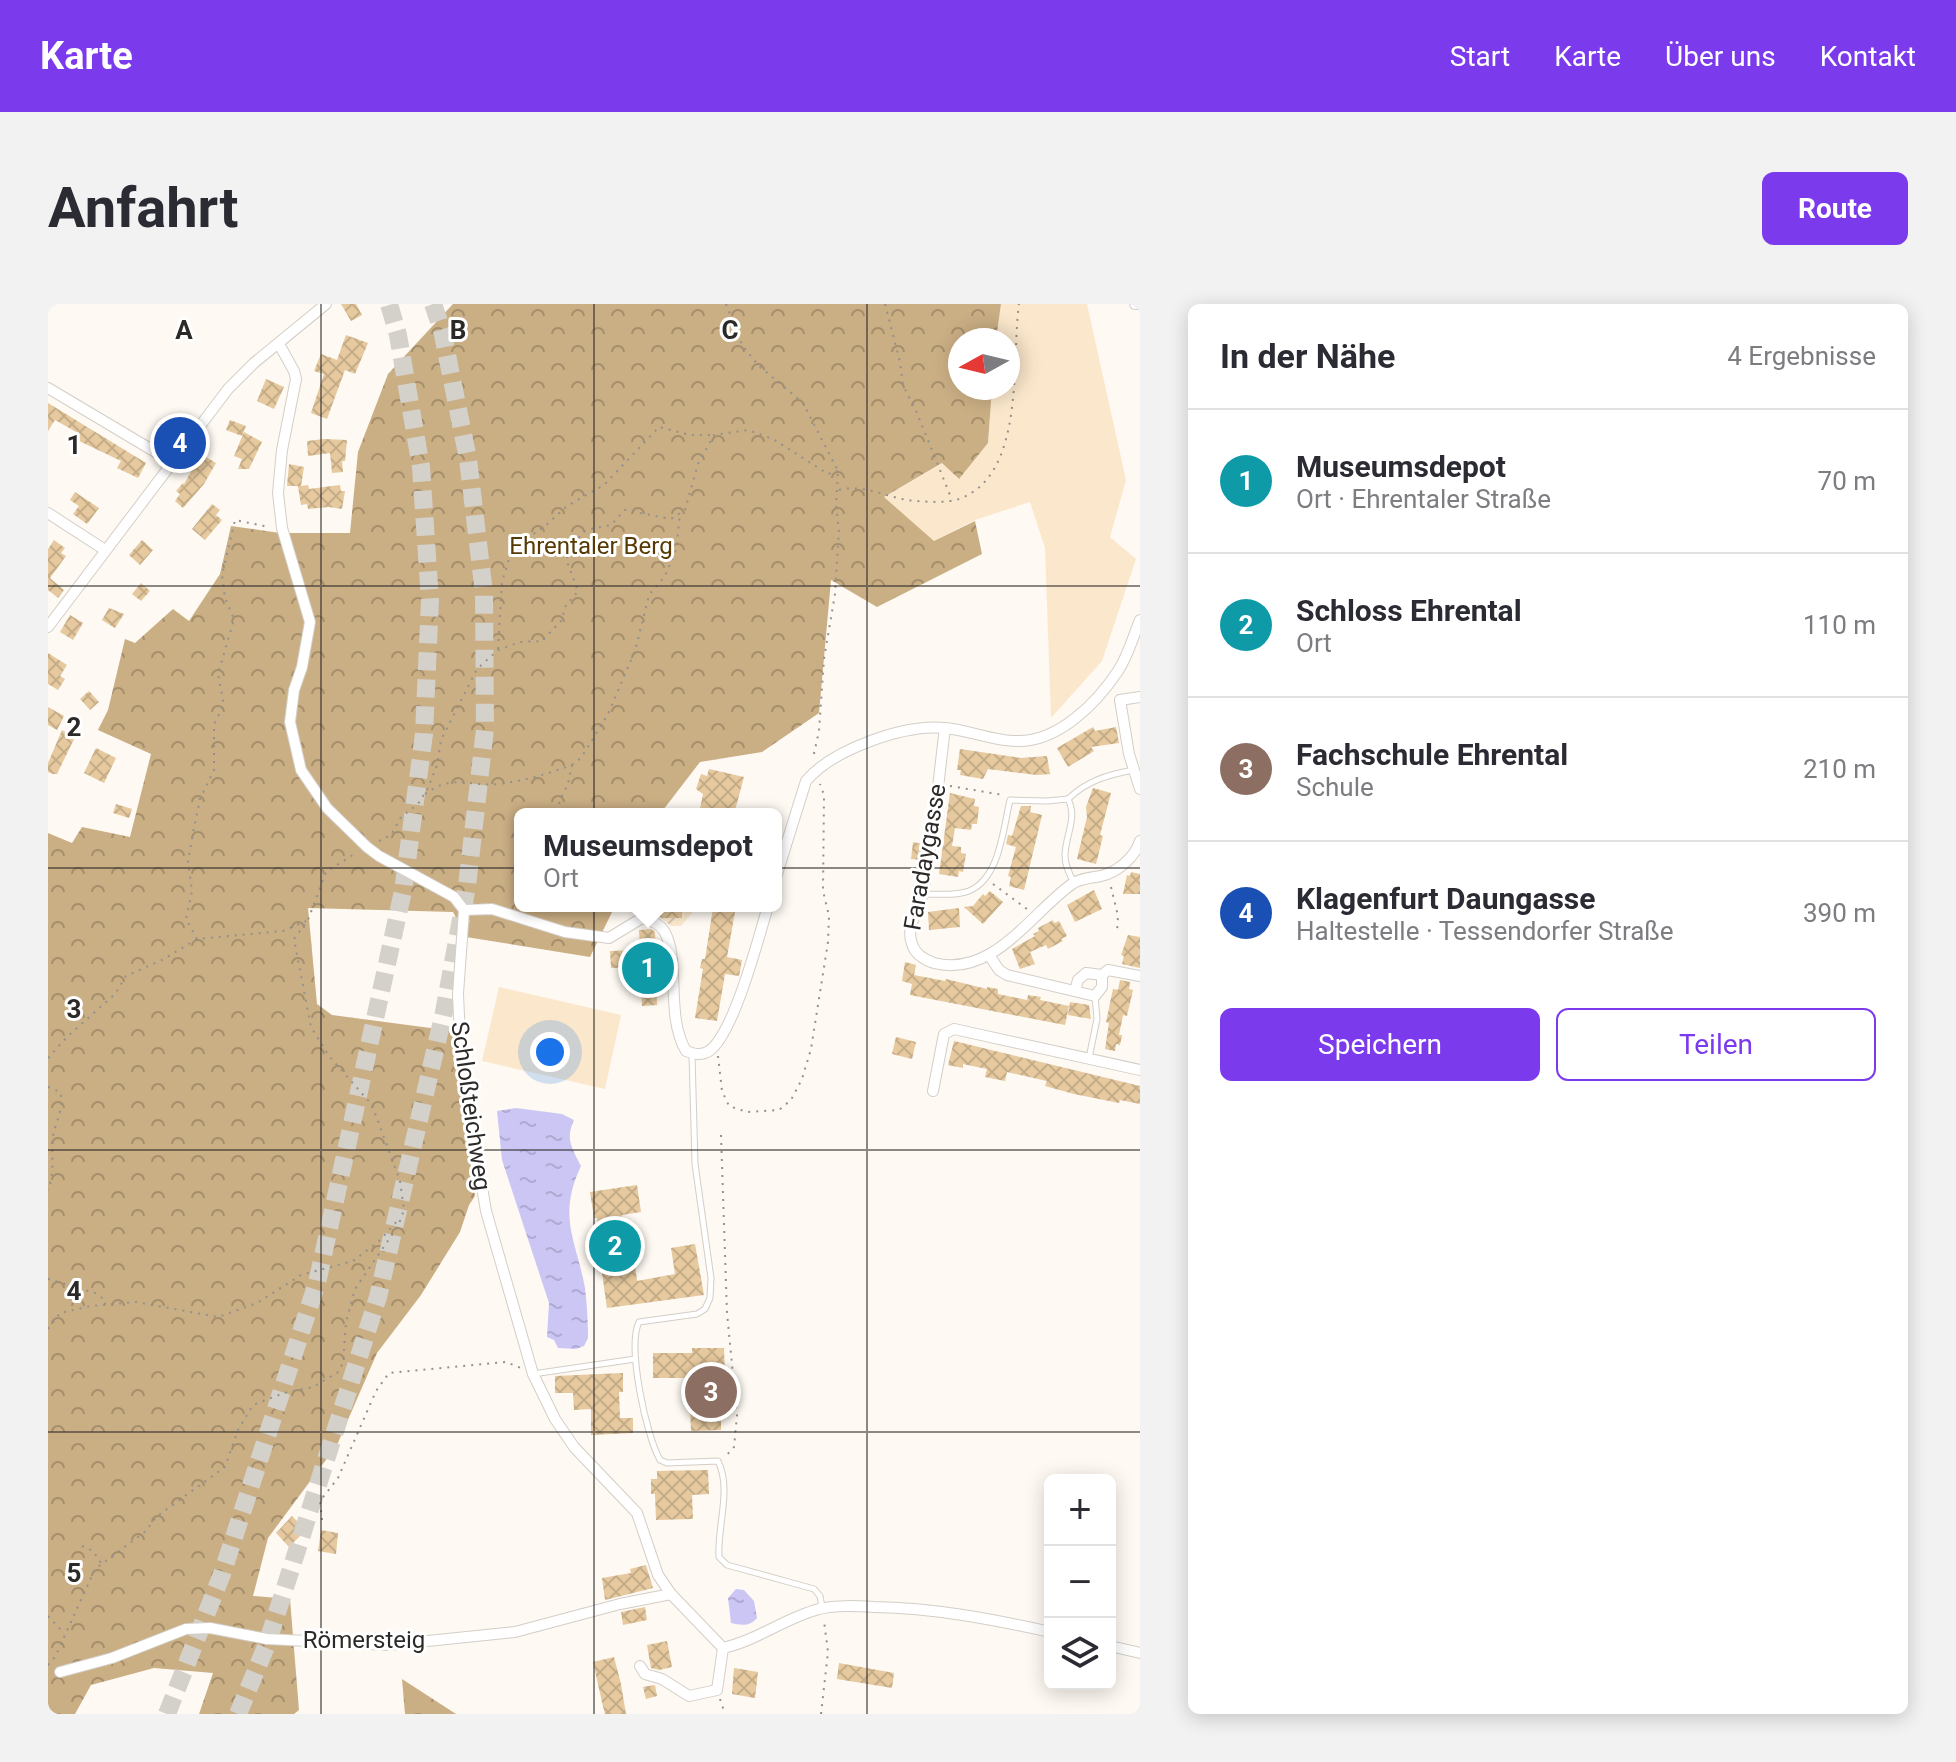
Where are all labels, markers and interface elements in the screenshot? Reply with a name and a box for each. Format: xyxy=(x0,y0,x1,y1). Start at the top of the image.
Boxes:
text: Karte xyxy=(40,34,133,78)
text: Start xyxy=(1450,40,1510,73)
text: Karte xyxy=(1554,40,1621,73)
text: Über uns xyxy=(1665,40,1776,73)
text: Kontakt xyxy=(1820,40,1916,73)
button: Route xyxy=(1762,172,1908,245)
text: Anfahrt xyxy=(48,175,238,241)
text: A xyxy=(175,315,193,345)
text: B xyxy=(450,315,466,345)
text: C xyxy=(721,315,739,345)
north arrow xyxy=(948,328,1020,400)
text: In der Nähe xyxy=(1220,336,1395,376)
text: 4 Ergebnisse xyxy=(1727,341,1876,371)
pin: 4 xyxy=(154,413,206,473)
text: 1 xyxy=(67,430,81,460)
text: Museumsdepot xyxy=(1296,449,1506,484)
text: 1 xyxy=(1239,466,1253,496)
text: 70 m xyxy=(1818,466,1876,496)
text: Ort · Ehrentaler Straße xyxy=(1296,484,1551,514)
park label: Ehrentaler Berg xyxy=(509,532,673,560)
text: Schloss Ehrental xyxy=(1296,593,1522,628)
text: 2 xyxy=(1239,610,1253,640)
text: 110 m xyxy=(1803,610,1876,640)
text: Ort xyxy=(1296,628,1332,658)
text: 2 xyxy=(67,712,81,742)
text: Fachschule Ehrental xyxy=(1296,737,1568,772)
text: 3 xyxy=(1239,754,1253,784)
text: 210 m xyxy=(1803,754,1876,784)
text: Schule xyxy=(1296,772,1374,802)
street label: Faradaygasse xyxy=(898,782,952,932)
popup xyxy=(514,808,782,912)
text: Museumsdepot xyxy=(543,828,753,863)
text: Ort xyxy=(543,863,579,893)
text: Klagenfurt Daungasse xyxy=(1296,881,1595,916)
text: 4 xyxy=(1239,898,1253,928)
text: 390 m xyxy=(1803,898,1876,928)
text: Haltestelle · Tessendorfer Straße xyxy=(1296,916,1674,946)
pin: 1 xyxy=(622,938,674,998)
text: 3 xyxy=(67,994,81,1024)
button: Speichern xyxy=(1220,1008,1540,1081)
button: Teilen xyxy=(1556,1008,1876,1081)
street label: Schloßteichweg xyxy=(445,1020,497,1192)
your location xyxy=(530,1032,570,1072)
pin: 2 xyxy=(589,1216,641,1276)
text: 4 xyxy=(67,1276,82,1306)
pin: 3 xyxy=(685,1362,737,1422)
map controls xyxy=(1044,1474,1116,1690)
button: + xyxy=(1044,1474,1116,1546)
button: − xyxy=(1044,1546,1116,1618)
text: 5 xyxy=(67,1558,81,1588)
button: layers xyxy=(1044,1618,1116,1690)
street label: Römersteig xyxy=(303,1626,425,1654)

